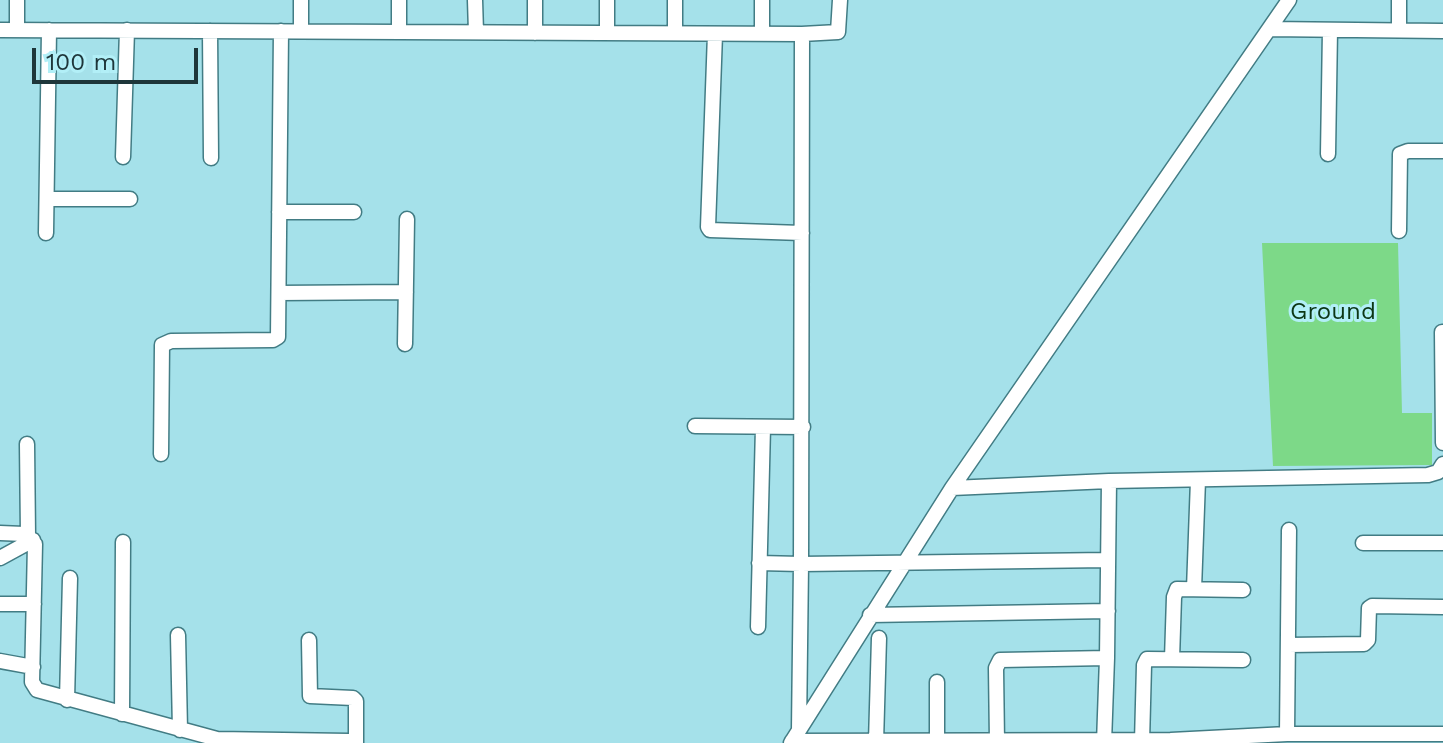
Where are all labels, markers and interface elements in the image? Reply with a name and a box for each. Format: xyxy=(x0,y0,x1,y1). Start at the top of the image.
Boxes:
scale bar xyxy=(36,32,202,82)
text: 100 m xyxy=(46,48,116,76)
park label: Ground xyxy=(1290,298,1376,326)

